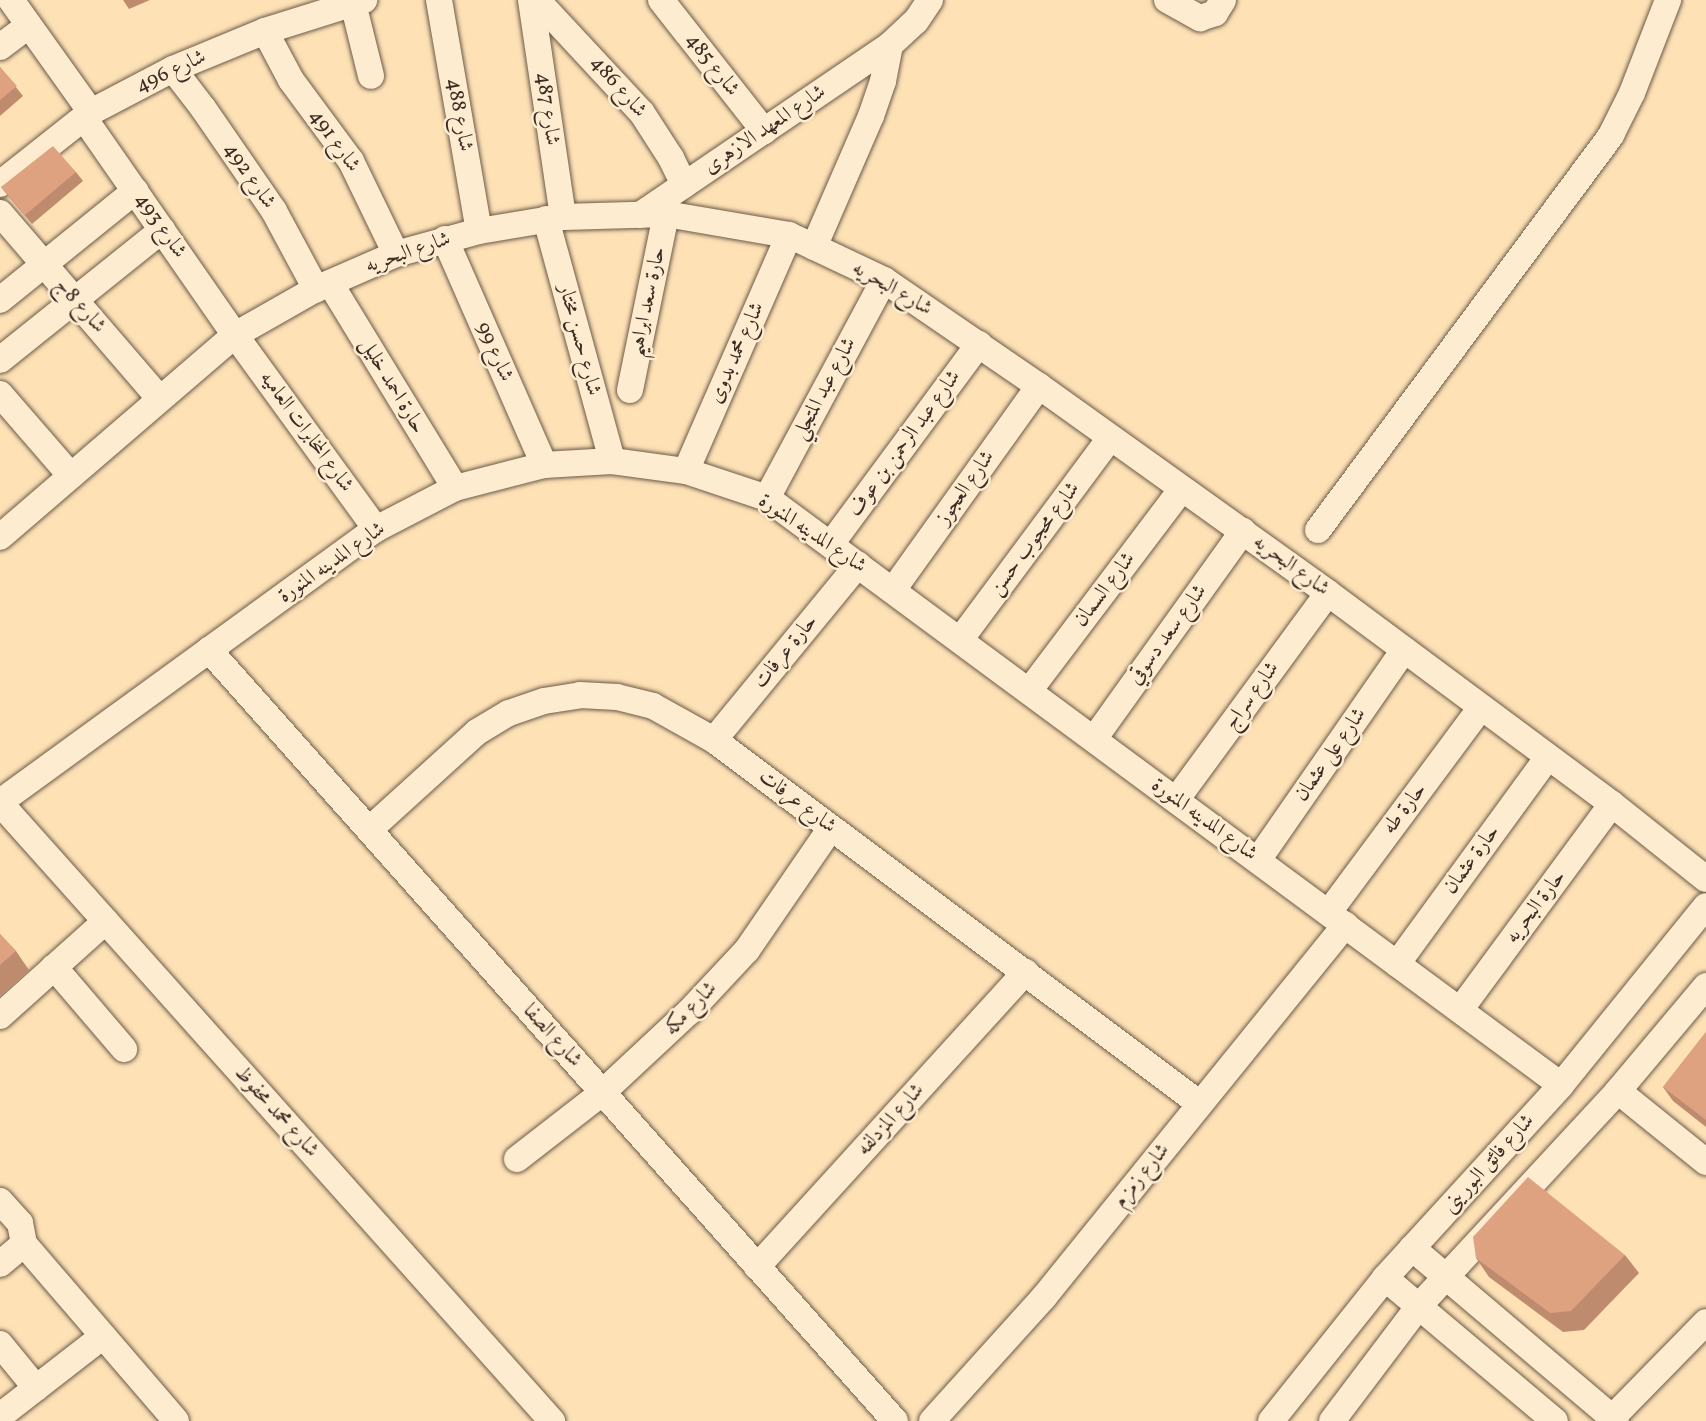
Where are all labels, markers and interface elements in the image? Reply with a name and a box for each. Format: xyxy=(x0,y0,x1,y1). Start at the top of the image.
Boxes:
street label: شارع 485 xyxy=(679,28,745,102)
street label: شارع 496 xyxy=(132,45,210,99)
street label: شارع 486 xyxy=(584,51,652,123)
street label: شارع 487 xyxy=(529,71,565,147)
street label: شارع 488 xyxy=(440,76,478,154)
street label: شارع المعهد الازهرى xyxy=(699,80,831,180)
street label: شارع 491 xyxy=(303,105,365,177)
street label: شارع 492 xyxy=(217,138,281,214)
street label: شارع 493 xyxy=(129,189,191,263)
street label: شارع البحريه xyxy=(362,227,454,279)
street label: حارة سعد ابراهيم xyxy=(624,245,672,359)
street label: شارع البحريه xyxy=(847,256,937,322)
street label: شارع 8ج xyxy=(49,273,111,339)
street label: شارع حسن مختار xyxy=(552,281,606,399)
street label: شارع محمد بدوى xyxy=(703,298,771,408)
street label: شارع 99 xyxy=(470,318,518,386)
street label: حارة احمد خليل xyxy=(354,334,430,438)
street label: شارع عبد المتجلي xyxy=(788,334,862,444)
street label: شارع عبد الرحمن بن عوف xyxy=(843,366,967,522)
street label: شارع المخابرات العاميه xyxy=(254,367,358,497)
street label: شارع العجوز xyxy=(931,446,1001,530)
street label: شارع محجوب حسن xyxy=(984,477,1086,601)
street label: شارع المدينه المنورة xyxy=(753,489,871,579)
street label: شارع المدينه المنورة xyxy=(274,517,390,609)
street label: شارع البحريه xyxy=(1248,530,1334,602)
street label: شارع السمان xyxy=(1069,548,1141,632)
street label: شارع سعد دسوقي xyxy=(1123,580,1213,690)
street label: حارة عرفات xyxy=(748,610,824,694)
street label: شارع سراج xyxy=(1219,657,1285,735)
street label: شارع على عثمان xyxy=(1290,703,1372,807)
street label: شارع عرفات xyxy=(753,765,841,839)
street label: شارع المدينه المنورة xyxy=(1146,773,1262,867)
street label: حارة طه xyxy=(1378,778,1432,840)
street label: حارة عثمان xyxy=(1438,820,1506,900)
street label: حارة البحريه xyxy=(1500,865,1572,949)
street label: شارع مكه xyxy=(659,977,723,1041)
street label: شارع الصفا xyxy=(517,999,587,1073)
street label: شارع محمد محفوظ xyxy=(228,1061,324,1163)
street label: شارع المزدلفه xyxy=(852,1079,930,1161)
street label: شارع فائق البورينى xyxy=(1438,1109,1540,1219)
street label: شارع زمزم xyxy=(1108,1139,1176,1213)

